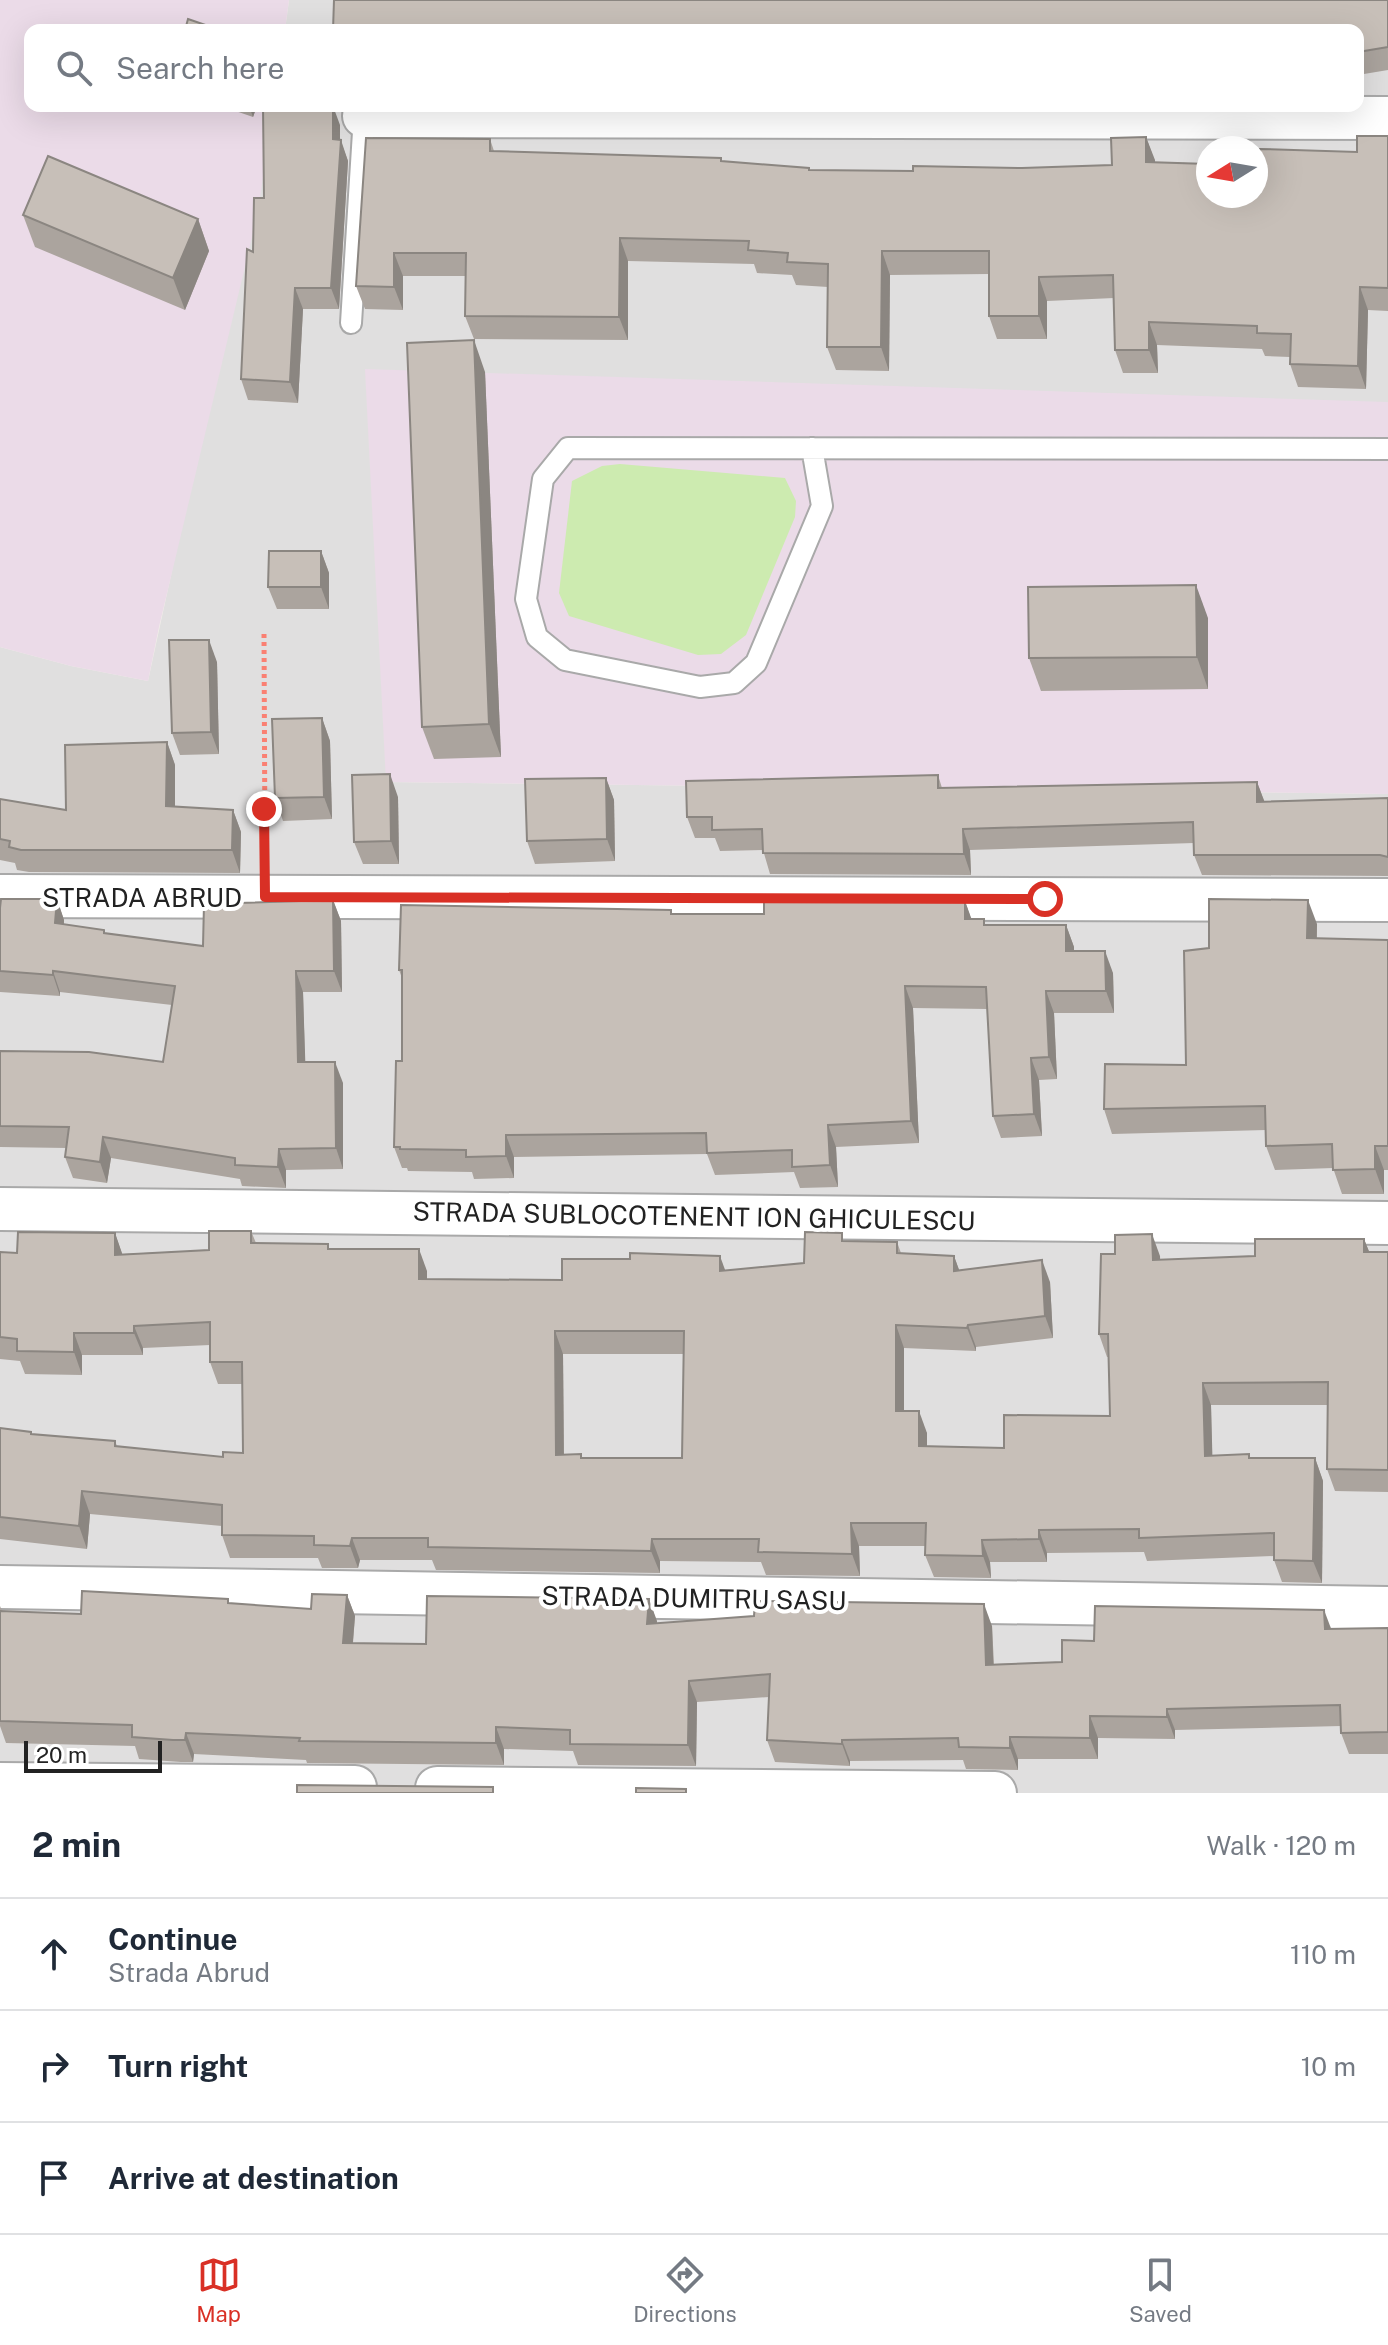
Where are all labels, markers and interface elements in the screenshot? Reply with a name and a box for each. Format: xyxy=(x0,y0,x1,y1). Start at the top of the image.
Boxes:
search box xyxy=(24,24,1364,112)
icon: search xyxy=(52,46,96,90)
text: Search here xyxy=(116,50,284,86)
north arrow xyxy=(1196,136,1268,208)
route end xyxy=(246,791,282,827)
route start xyxy=(1027,881,1063,917)
street label: STRADA ABRUD xyxy=(42,882,242,913)
street label: STRADA SUBLOCOTENENT ION GHICULESCU xyxy=(412,1196,976,1236)
street label: STRADA DUMITRU SASU xyxy=(541,1580,847,1616)
scale bar xyxy=(24,1737,162,1773)
text: 20 m xyxy=(36,1742,87,1768)
text: 2 min xyxy=(32,1825,121,1865)
text: Walk · 120 m xyxy=(1206,1830,1356,1861)
text: Continue xyxy=(108,1921,238,1957)
icon: ahead xyxy=(32,1932,76,1976)
text: 110 m xyxy=(1290,1939,1356,1970)
text: Strada Abrud xyxy=(108,1957,270,1988)
icon: right xyxy=(32,2044,76,2088)
text: Turn right xyxy=(108,2048,248,2084)
text: 10 m xyxy=(1301,2051,1356,2082)
icon: arrive xyxy=(32,2156,76,2200)
text: Arrive at destination xyxy=(108,2160,399,2196)
tab: Map xyxy=(196,2253,241,2327)
tab: Directions xyxy=(633,2253,737,2327)
tab: Saved xyxy=(1129,2253,1192,2327)

